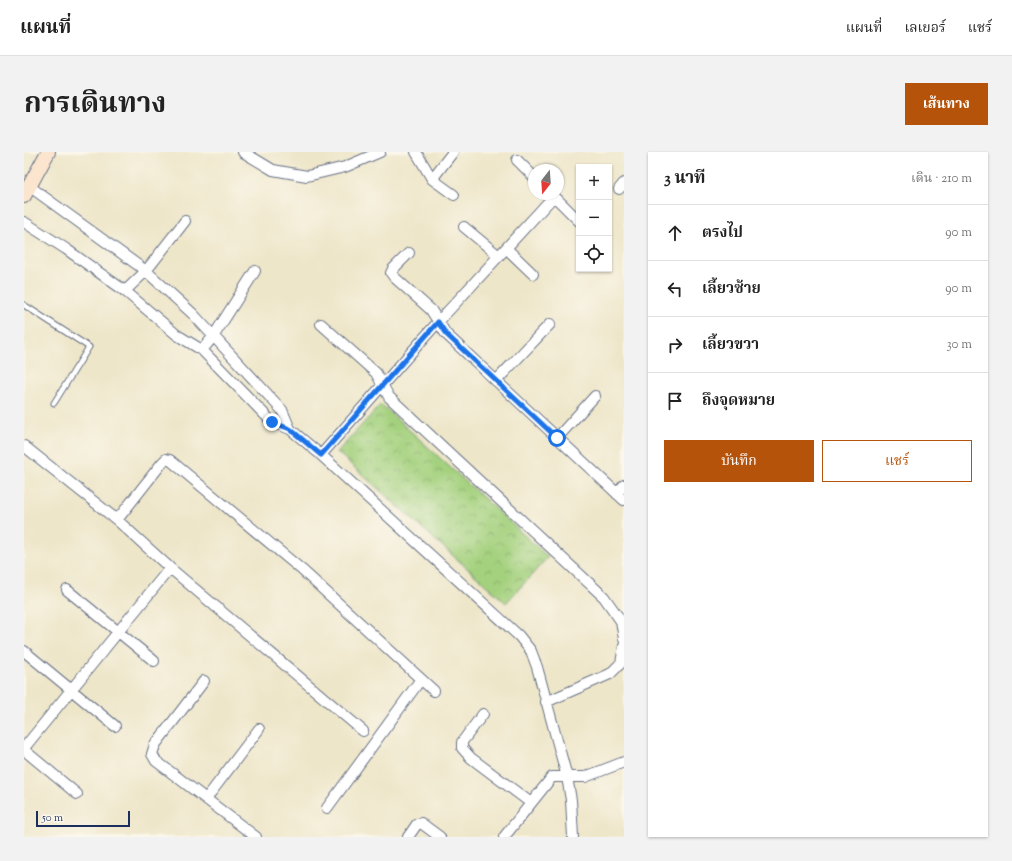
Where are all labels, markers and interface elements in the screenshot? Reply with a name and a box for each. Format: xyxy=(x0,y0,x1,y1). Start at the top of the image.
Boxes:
text: แผนที่ xyxy=(20,15,71,42)
text: แผนที่ xyxy=(846,19,882,39)
text: เลเยอร์ xyxy=(904,19,946,39)
text: แชร์ xyxy=(968,19,992,39)
button: เส้นทาง xyxy=(905,83,988,125)
text: การเดินทาง xyxy=(24,85,166,125)
north arrow xyxy=(528,164,564,200)
map controls xyxy=(576,164,612,272)
button: + xyxy=(576,164,612,200)
text: 3 นาที xyxy=(664,167,706,191)
text: เดิน · 210 m xyxy=(911,170,972,188)
button: − xyxy=(576,200,612,236)
icon: ahead xyxy=(664,222,686,244)
text: ตรงไป xyxy=(702,223,743,244)
text: 90 m xyxy=(945,224,972,242)
button: locate xyxy=(576,236,612,272)
icon: left xyxy=(664,278,686,300)
text: เลี้ยวซ้าย xyxy=(702,279,761,300)
text: 90 m xyxy=(945,280,972,298)
icon: right xyxy=(664,334,686,356)
text: เลี้ยวขวา xyxy=(702,335,759,356)
text: 30 m xyxy=(946,336,972,354)
icon: arrive xyxy=(664,390,686,412)
text: ถึงจุดหมาย xyxy=(702,391,775,412)
route end xyxy=(263,413,281,431)
route start xyxy=(548,429,566,447)
button: บันทึก xyxy=(664,440,814,482)
button: แชร์ xyxy=(822,440,972,482)
scale bar xyxy=(36,809,130,828)
text: 50 m xyxy=(42,810,63,826)

